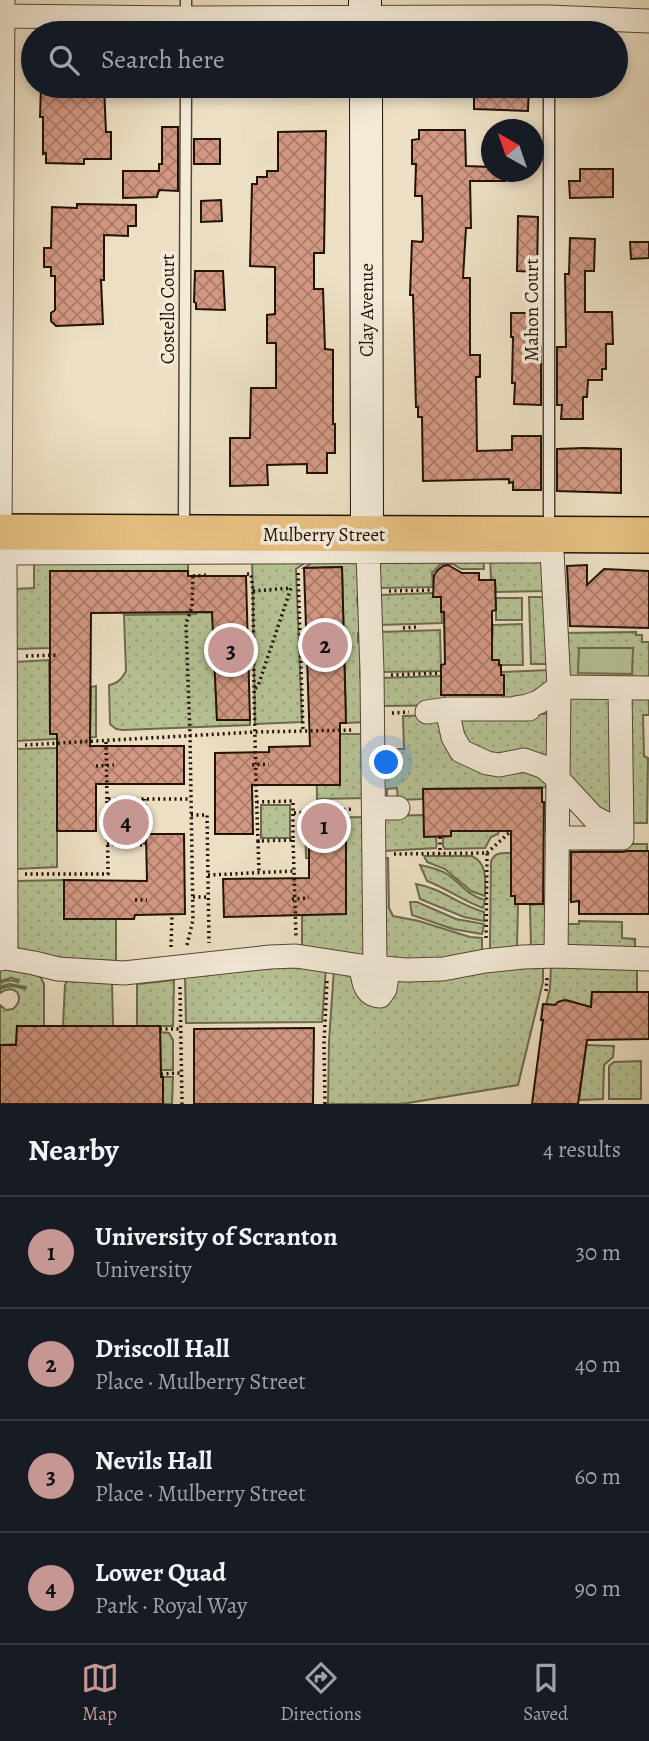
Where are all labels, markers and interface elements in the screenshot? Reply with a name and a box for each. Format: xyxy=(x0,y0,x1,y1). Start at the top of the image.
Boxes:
search box xyxy=(21,21,628,98)
icon: search xyxy=(45,41,83,79)
text: Search here xyxy=(101,42,225,77)
north arrow xyxy=(481,119,544,182)
street label: Costello Court xyxy=(155,254,181,364)
street label: Mahon Court xyxy=(519,258,545,362)
street label: Clay Avenue xyxy=(354,263,380,357)
street label: Mulberry Street xyxy=(263,522,385,548)
pin: 2 xyxy=(302,619,348,671)
pin: 3 xyxy=(208,624,254,676)
your location xyxy=(369,745,403,779)
pin: 4 xyxy=(103,796,149,848)
pin: 1 xyxy=(301,800,347,852)
text: Nearby xyxy=(28,1130,119,1170)
text: 4 results xyxy=(543,1134,621,1165)
text: University of Scranton xyxy=(95,1219,338,1254)
text: 1 xyxy=(47,1237,55,1268)
text: 30 m xyxy=(575,1237,621,1268)
text: University xyxy=(95,1254,192,1285)
text: Driscoll Hall xyxy=(95,1331,230,1366)
text: 2 xyxy=(45,1349,57,1380)
text: 40 m xyxy=(575,1349,621,1380)
text: Place · Mulberry Street xyxy=(95,1366,306,1397)
text: Nevils Hall xyxy=(95,1443,212,1478)
text: 3 xyxy=(46,1461,56,1492)
text: 60 m xyxy=(574,1461,621,1492)
text: Place · Mulberry Street xyxy=(95,1478,306,1509)
text: Lower Quad xyxy=(95,1555,226,1590)
text: 4 xyxy=(46,1573,56,1604)
text: 90 m xyxy=(575,1573,621,1604)
text: Park · Royal Way xyxy=(95,1590,247,1621)
tab: Map xyxy=(81,1659,119,1727)
tab: Directions xyxy=(280,1659,362,1727)
tab: Saved xyxy=(523,1659,568,1727)

